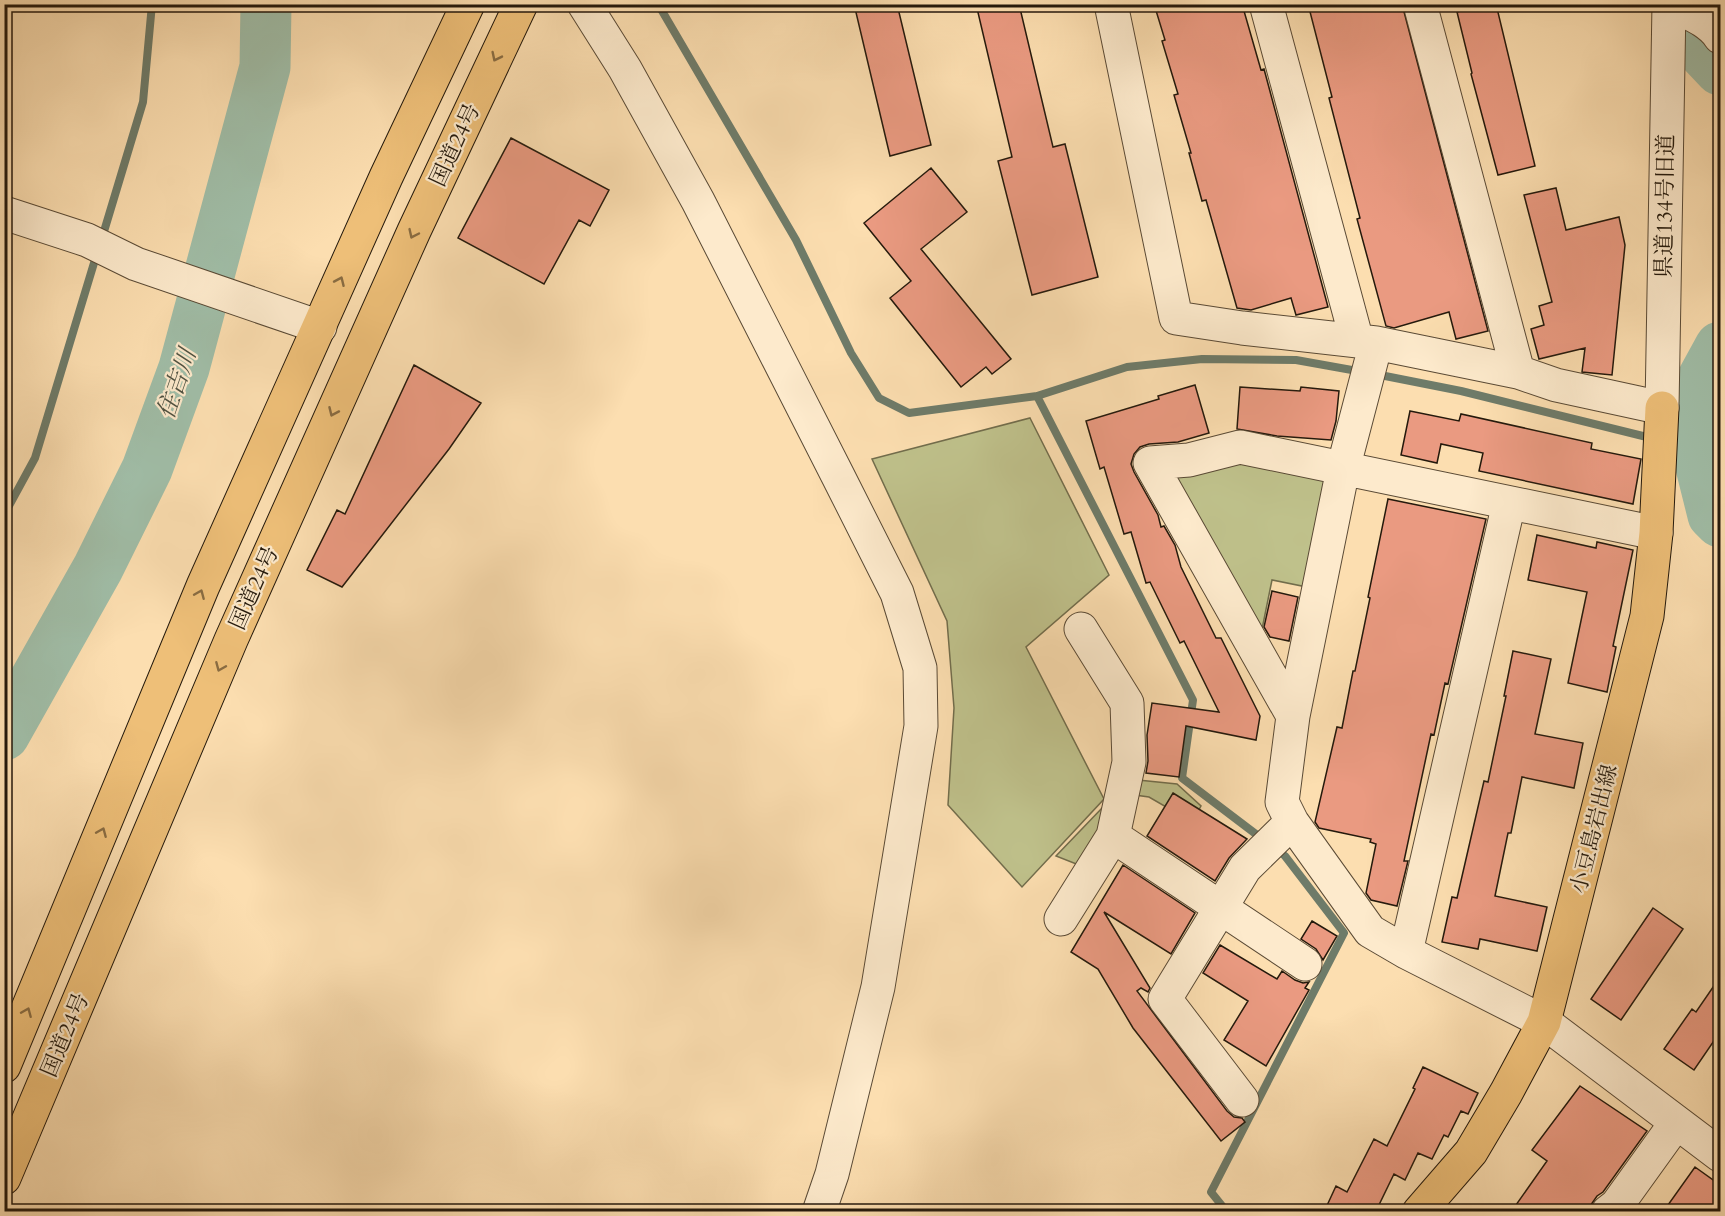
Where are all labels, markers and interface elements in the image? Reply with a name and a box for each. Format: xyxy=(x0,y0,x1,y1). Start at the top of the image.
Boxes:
one-way arrow xyxy=(491,51,503,62)
street label: 国道24号 xyxy=(423,99,487,191)
street label: 県道134号旧道 xyxy=(1649,134,1681,278)
one-way arrow xyxy=(408,227,420,238)
one-way arrow xyxy=(333,277,345,288)
water label: 住吉川 xyxy=(150,342,205,423)
one-way arrow xyxy=(328,405,340,416)
street label: 国道24号 xyxy=(222,541,286,635)
one-way arrow xyxy=(193,589,205,600)
one-way arrow xyxy=(215,660,227,671)
street label: 小豆島岩出線 xyxy=(1563,761,1625,897)
one-way arrow xyxy=(94,827,106,838)
street label: 国道24号 xyxy=(34,988,96,1082)
one-way arrow xyxy=(20,1007,32,1018)

